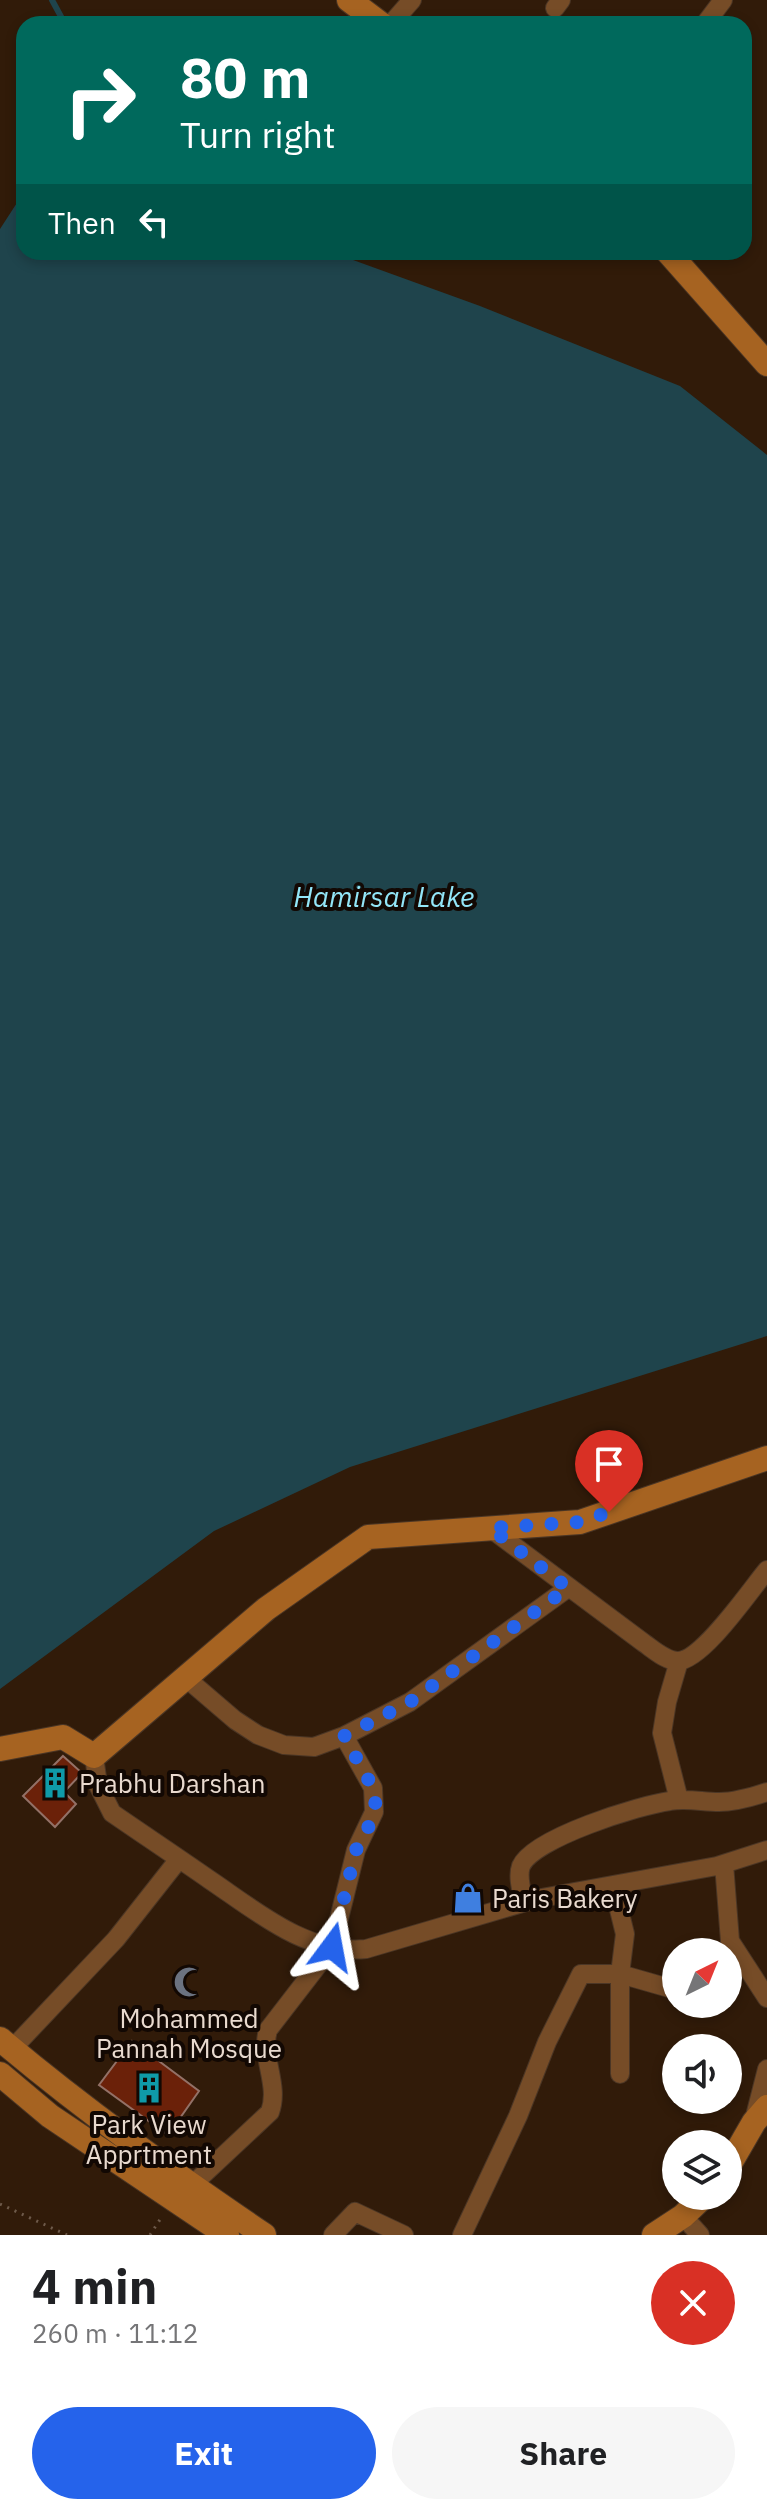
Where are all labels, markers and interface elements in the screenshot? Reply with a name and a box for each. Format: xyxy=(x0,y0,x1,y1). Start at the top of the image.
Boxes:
text: 80 m xyxy=(180,41,310,113)
icon: right xyxy=(48,48,152,152)
text: Turn right xyxy=(180,111,336,158)
icon: left xyxy=(132,200,176,244)
text: Then xyxy=(48,203,116,242)
water label: Hamirsar Lake xyxy=(294,878,474,915)
pin xyxy=(575,1430,643,1512)
icon: arrive xyxy=(587,1442,631,1486)
building icon: Prabhu Darshan xyxy=(38,1766,72,1800)
place label: Prabhu Darshan xyxy=(79,1766,266,1800)
shop icon: Paris Bakery xyxy=(451,1881,485,1915)
place label: Paris Bakery xyxy=(492,1881,637,1915)
position arrow xyxy=(290,1905,374,1989)
north arrow xyxy=(662,1938,742,2018)
map controls xyxy=(662,1938,742,2210)
mosque icon: Mohammed Pannah Mosque xyxy=(172,1965,206,1999)
place label: Mohammed Pannah Mosque xyxy=(96,2001,282,2065)
button: sound xyxy=(662,2034,742,2114)
building icon: Park View Apprtment xyxy=(132,2071,166,2105)
place label: Park View Apprtment xyxy=(86,2107,212,2171)
button: layers xyxy=(662,2130,742,2210)
text: 4 min xyxy=(32,2255,157,2317)
button: close xyxy=(651,2261,735,2345)
text: 260 m · 11:12 xyxy=(32,2316,198,2350)
button: Exit xyxy=(32,2407,376,2499)
button: Share xyxy=(392,2407,735,2499)

